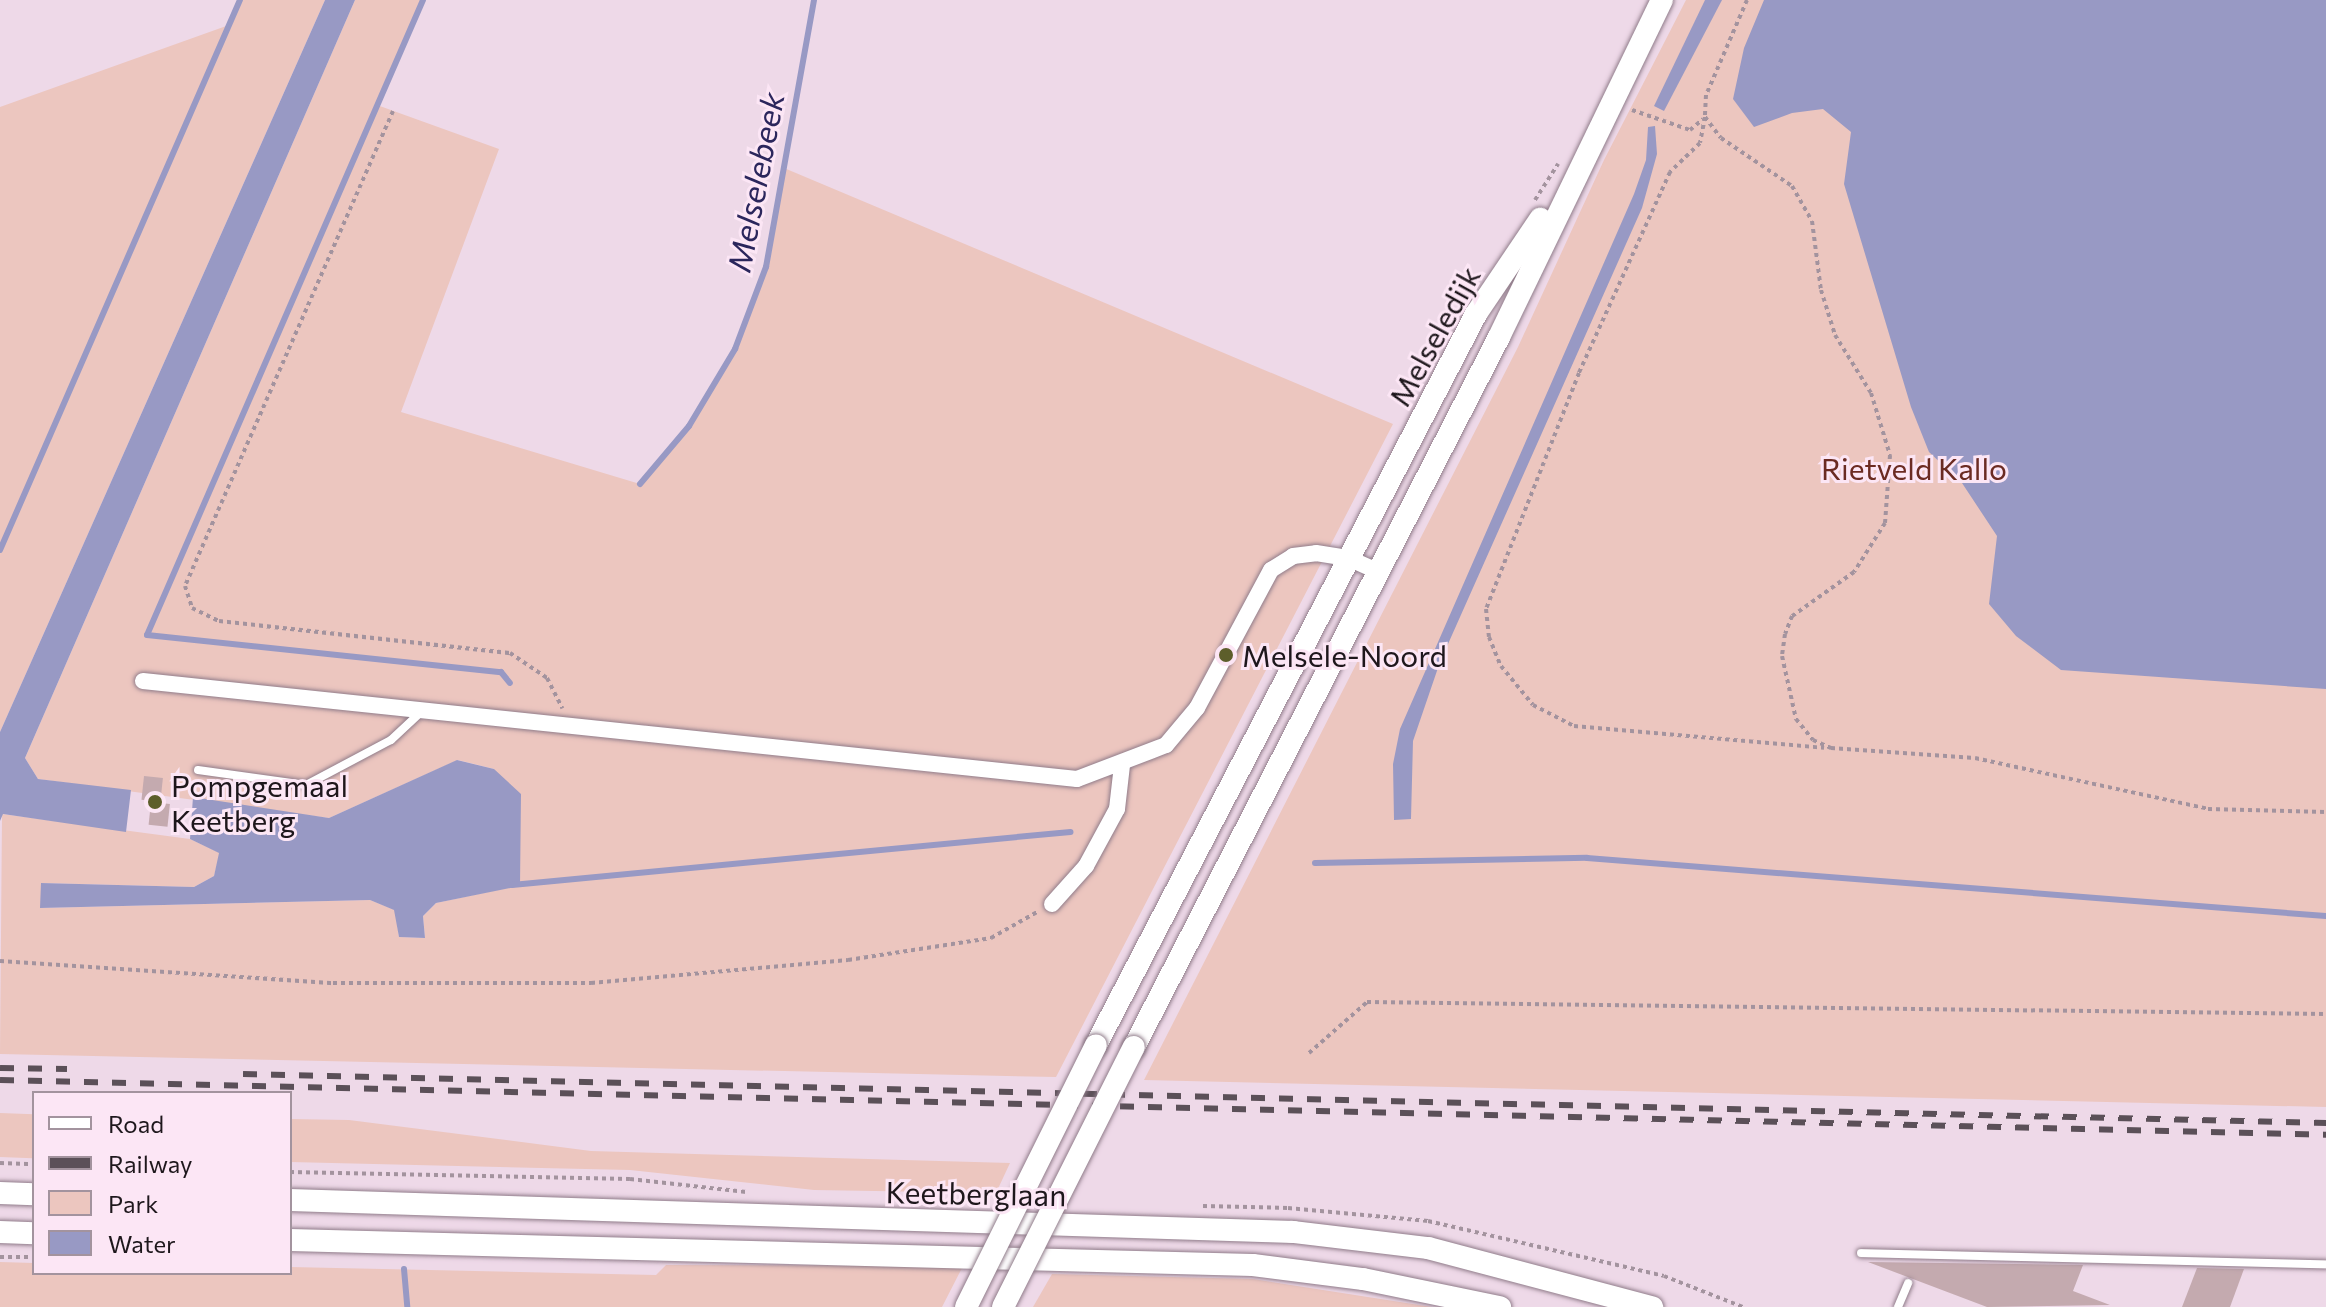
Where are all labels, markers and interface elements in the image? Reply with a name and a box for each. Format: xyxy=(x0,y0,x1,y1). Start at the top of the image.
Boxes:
water label: Melselebeek xyxy=(719,89,791,275)
street label: Melseledijk xyxy=(1381,260,1487,412)
park label: Rietveld Kallo xyxy=(1821,450,2007,486)
place label: Melsele-Noord xyxy=(1242,637,1447,673)
marker: Melsele-Noord xyxy=(1217,646,1235,664)
place label: Pompgemaal Keetberg xyxy=(171,767,348,838)
marker: Pompgemaal Keetberg xyxy=(146,793,164,811)
legend xyxy=(32,1091,292,1275)
text: Road xyxy=(108,1109,164,1138)
text: Railway xyxy=(108,1149,193,1178)
street label: Keetberglaan xyxy=(885,1173,1067,1213)
text: Park xyxy=(108,1189,158,1218)
text: Water xyxy=(108,1229,176,1258)

